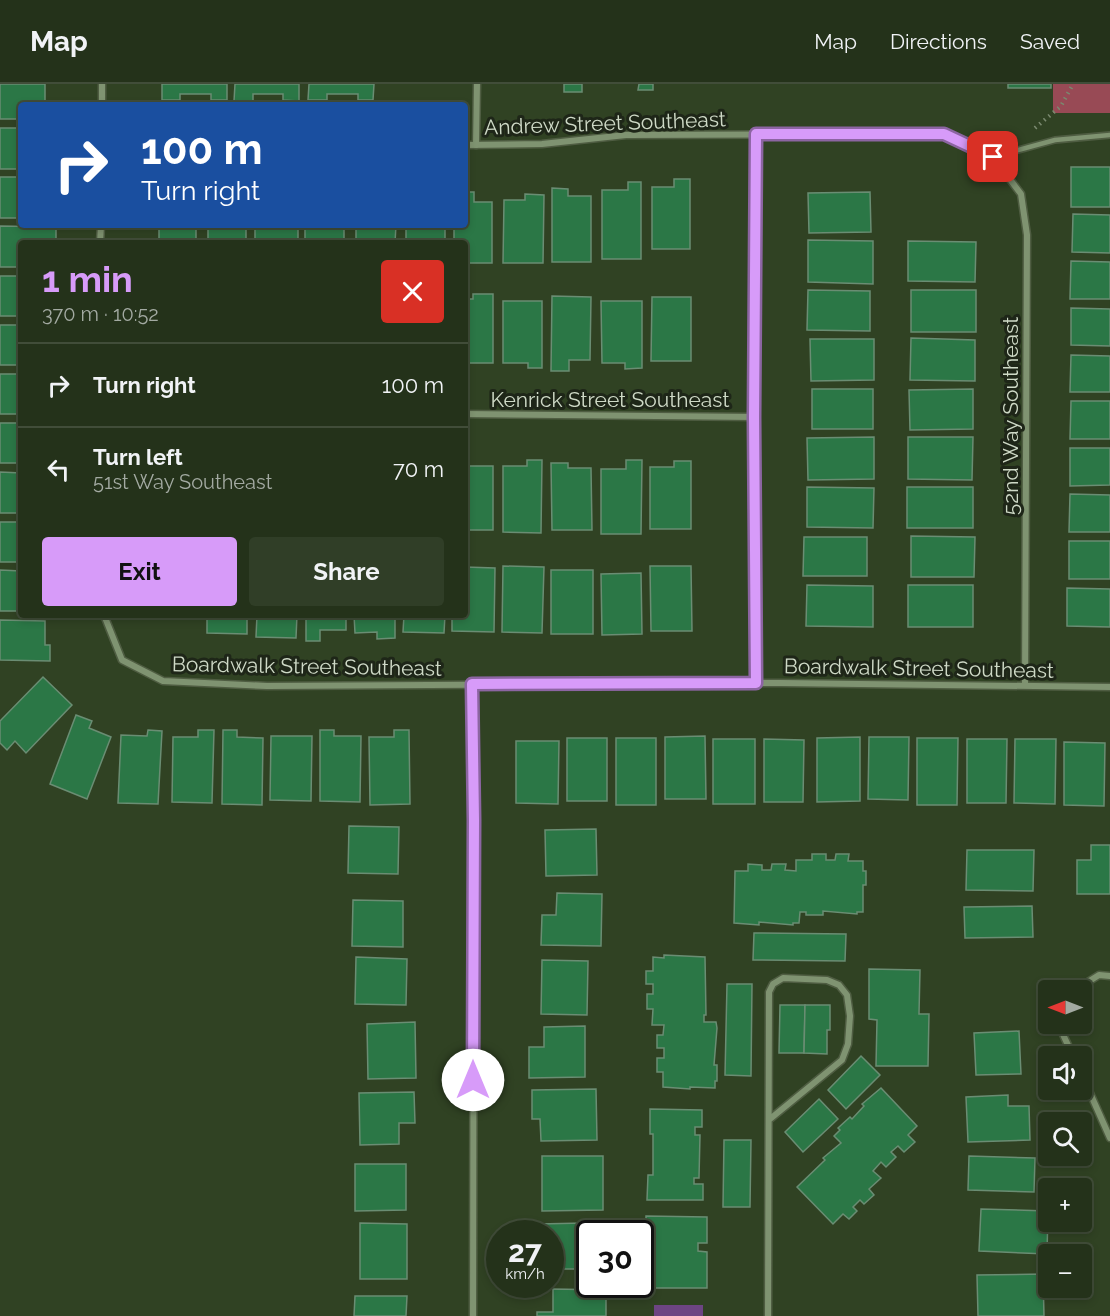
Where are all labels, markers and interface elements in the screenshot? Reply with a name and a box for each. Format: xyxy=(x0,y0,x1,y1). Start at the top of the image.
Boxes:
text: Map xyxy=(30,25,88,58)
text: Map xyxy=(814,29,857,54)
text: Directions xyxy=(890,29,987,54)
text: Saved xyxy=(1020,29,1080,54)
street label: Andrew Street Southeast xyxy=(484,106,726,140)
text: 100 m xyxy=(141,125,263,174)
icon: right xyxy=(42,126,120,204)
pin xyxy=(967,131,1018,182)
icon: arrive xyxy=(976,140,1009,173)
text: Turn right xyxy=(141,175,260,206)
text: 1 min xyxy=(42,258,133,300)
button: close xyxy=(381,260,444,323)
text: 370 m · 10:52 xyxy=(42,302,159,326)
street label: 52nd Way Southeast xyxy=(998,317,1023,515)
icon: right xyxy=(42,369,75,402)
text: Turn right xyxy=(93,372,196,398)
text: 100 m xyxy=(382,372,444,398)
street label: Kenrick Street Southeast xyxy=(491,387,729,412)
text: Turn left xyxy=(93,444,183,470)
icon: left xyxy=(42,453,75,486)
text: 70 m xyxy=(393,456,444,482)
text: 51st Way Southeast xyxy=(93,470,272,494)
button: Exit xyxy=(42,537,237,606)
button: Share xyxy=(249,537,444,606)
street label: Boardwalk Street Southeast xyxy=(172,651,442,681)
street label: Boardwalk Street Southeast xyxy=(784,653,1054,683)
north arrow xyxy=(1038,980,1092,1034)
map controls xyxy=(1038,980,1092,1298)
button: sound xyxy=(1038,1046,1092,1100)
position arrow xyxy=(441,1048,505,1112)
button: search xyxy=(1038,1112,1092,1166)
button: + xyxy=(1038,1178,1092,1232)
speed limit sign: 30 xyxy=(576,1220,654,1298)
text: 27 xyxy=(508,1234,542,1269)
button: − xyxy=(1038,1244,1092,1298)
text: km/h xyxy=(505,1265,545,1283)

